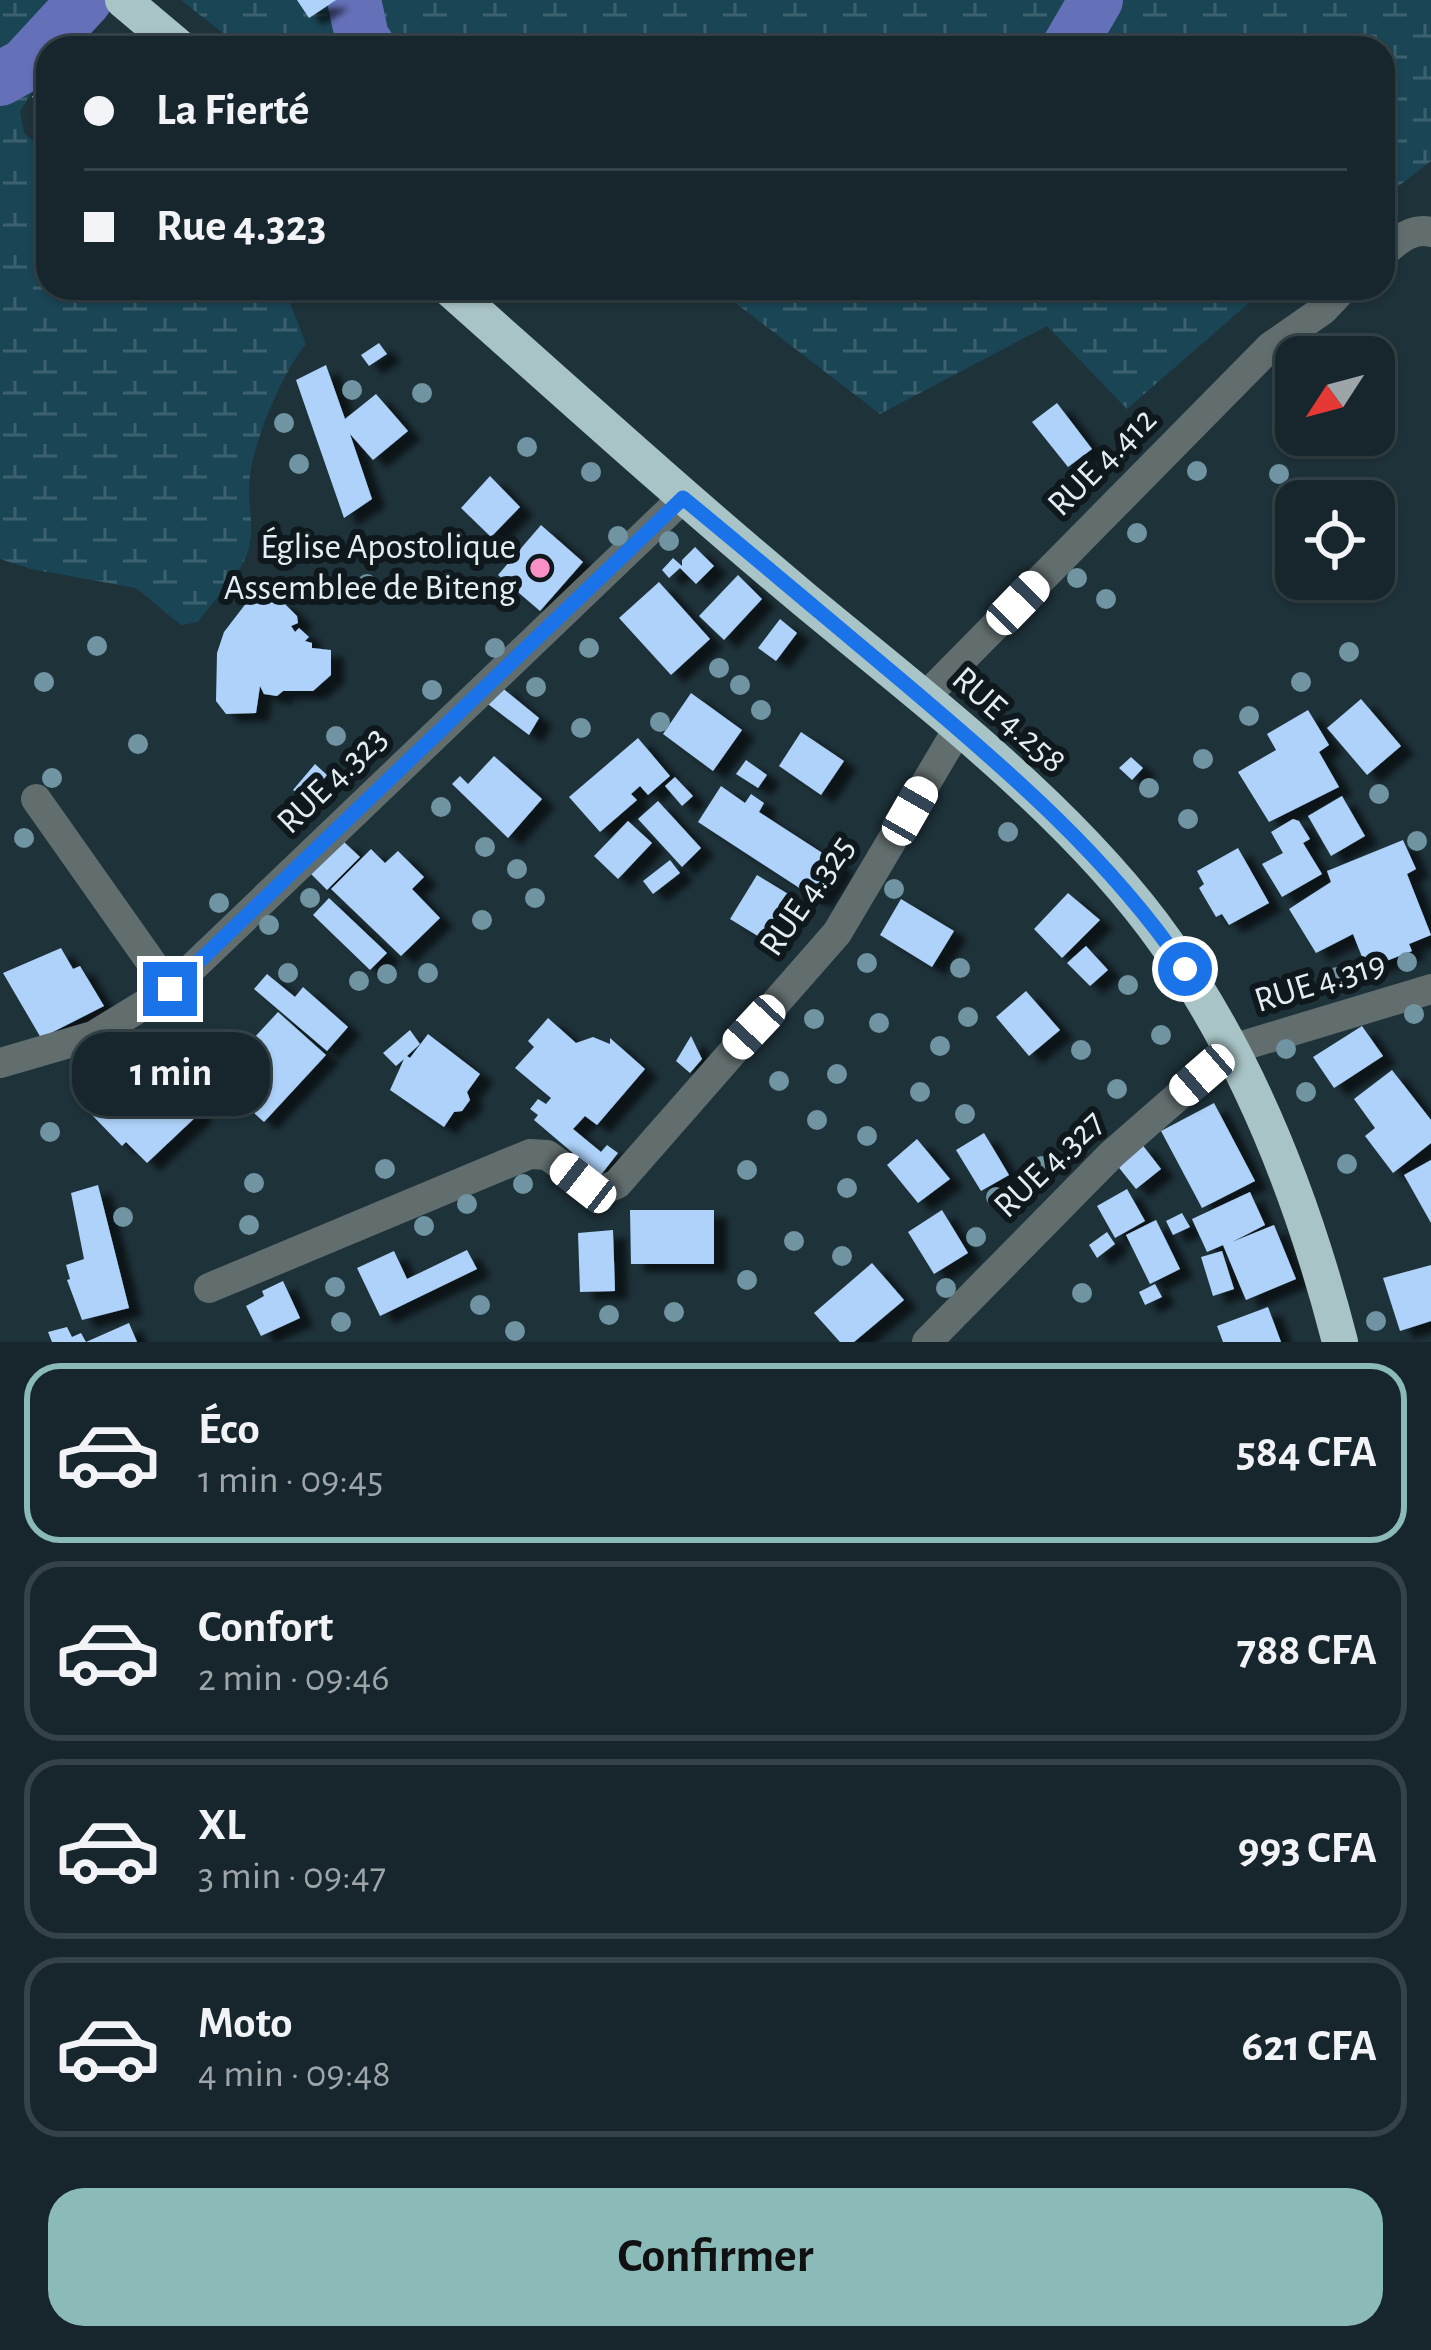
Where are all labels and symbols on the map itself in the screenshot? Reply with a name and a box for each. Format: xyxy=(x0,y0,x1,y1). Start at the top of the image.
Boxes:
north arrow xyxy=(1275,336,1395,456)
street label: RUE 4.412 xyxy=(1041,401,1163,523)
place label: Église Apostolique Assemblee de Biteng xyxy=(224,526,516,606)
marker: Église Apostolique Assemblee de Biteng xyxy=(527,555,553,581)
car xyxy=(980,565,1056,641)
street label: RUE 4.258 xyxy=(945,660,1073,780)
street label: RUE 4.323 xyxy=(270,720,394,840)
car xyxy=(876,771,944,851)
street label: RUE 4.325 xyxy=(753,830,861,962)
route start xyxy=(1158,942,1212,996)
street label: RUE 4.319 xyxy=(1250,945,1390,1019)
route end xyxy=(143,962,197,1016)
car xyxy=(716,988,792,1066)
callout: 1 min xyxy=(71,1031,269,1115)
car xyxy=(1163,1038,1241,1112)
street label: RUE 4.327 xyxy=(987,1104,1111,1224)
car xyxy=(544,1147,622,1219)

